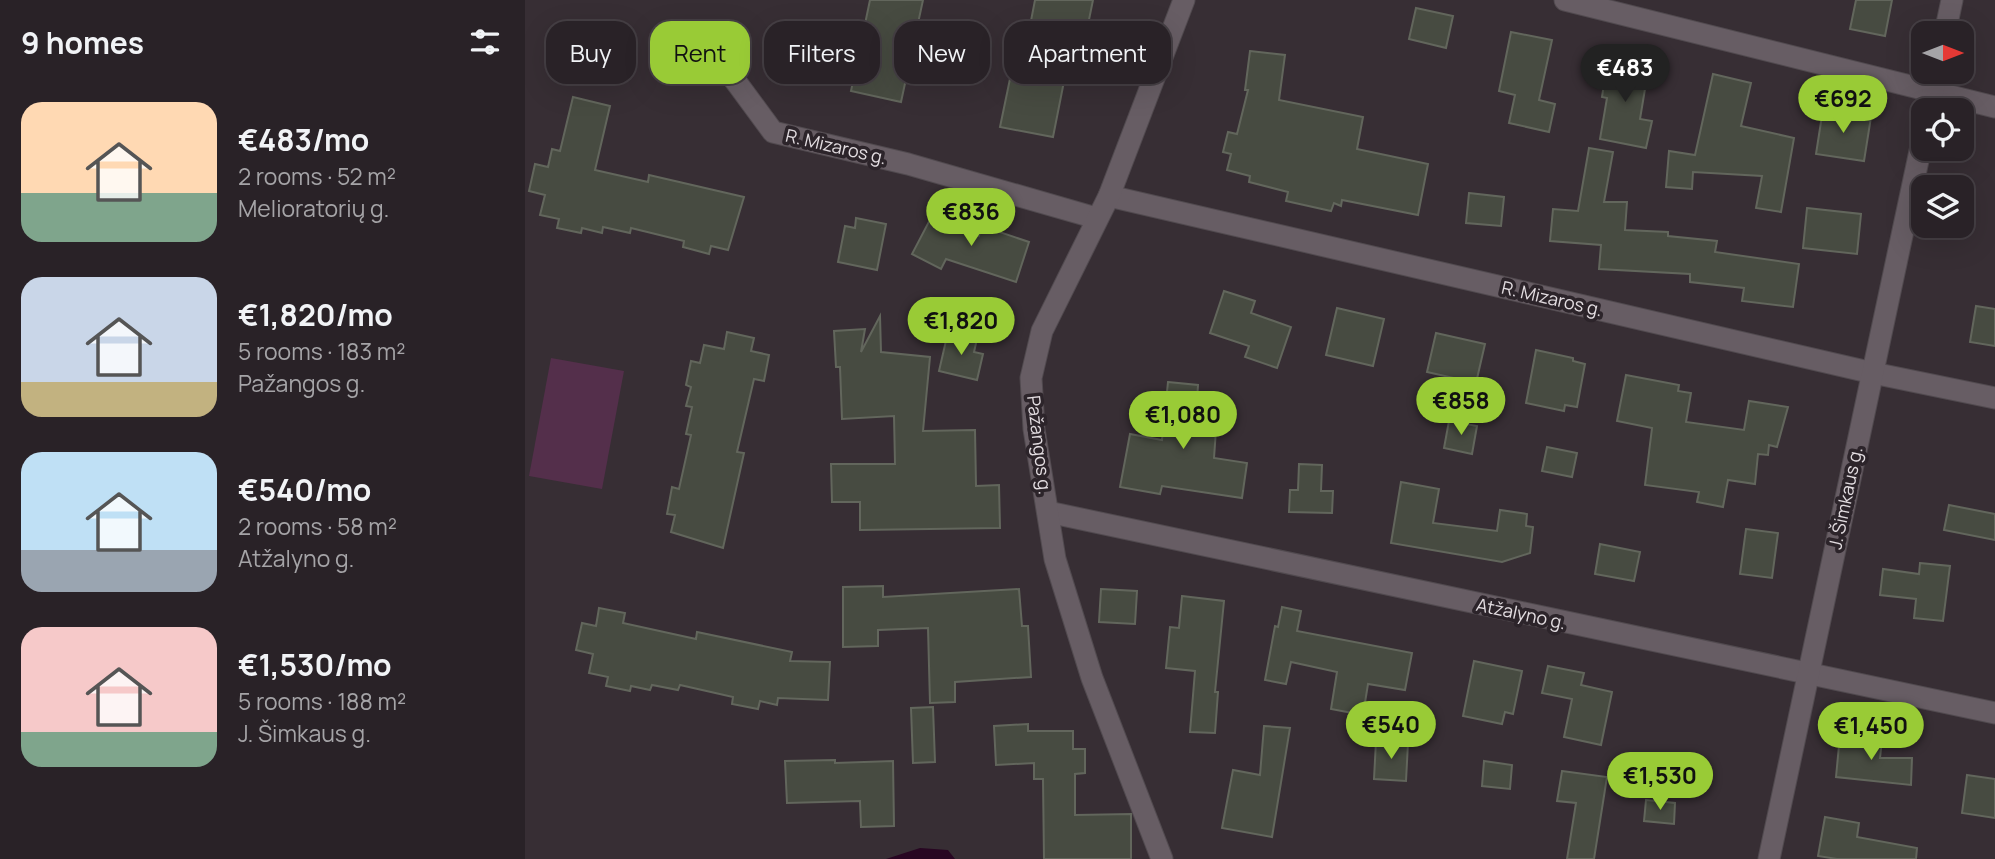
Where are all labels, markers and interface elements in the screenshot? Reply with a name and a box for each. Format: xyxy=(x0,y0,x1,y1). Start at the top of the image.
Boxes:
chip: Buy xyxy=(546,21,636,84)
chip: Rent xyxy=(650,21,750,84)
chip: Filters xyxy=(764,21,880,84)
chip: New xyxy=(894,21,990,84)
chip: Apartment xyxy=(1004,21,1171,84)
north arrow xyxy=(1911,21,1974,84)
map controls xyxy=(1911,21,1974,238)
text: 9 homes xyxy=(21,22,144,63)
icon: filters xyxy=(466,23,504,61)
pin: €483 xyxy=(1584,44,1666,104)
text: €483 xyxy=(1597,51,1653,83)
pin: €692 xyxy=(1802,76,1884,135)
text: €692 xyxy=(1814,82,1872,114)
button: locate xyxy=(1911,98,1974,161)
text: €483/mo xyxy=(238,119,369,160)
street label: R. Mizaros g. xyxy=(783,123,889,169)
icon: home xyxy=(77,130,161,214)
text: 2 rooms · 52 m² xyxy=(238,160,396,192)
button: layers xyxy=(1911,175,1974,238)
pin: €836 xyxy=(930,188,1012,248)
text: Melioratorių g. xyxy=(238,192,389,224)
text: €836 xyxy=(942,195,1000,227)
street label: R. Mizaros g. xyxy=(1499,275,1605,321)
text: €1,820/mo xyxy=(238,294,393,335)
pin: €1,820 xyxy=(904,298,1018,357)
text: €1,820 xyxy=(924,304,998,336)
icon: home xyxy=(77,305,161,389)
text: 5 rooms · 183 m² xyxy=(238,335,405,367)
text: Pažangos g. xyxy=(238,367,365,399)
pin: €858 xyxy=(1420,378,1502,437)
text: €858 xyxy=(1432,384,1490,416)
pin: €1,080 xyxy=(1126,392,1240,451)
street label: Pažangos g. xyxy=(1022,394,1058,496)
text: €1,080 xyxy=(1145,398,1221,430)
street label: J. Šimkaus g. xyxy=(1822,444,1868,551)
text: €540/mo xyxy=(238,469,371,510)
icon: home xyxy=(77,480,161,564)
text: 2 rooms · 58 m² xyxy=(238,510,397,542)
text: Atžalyno g. xyxy=(238,542,354,574)
street label: Atžalyno g. xyxy=(1474,592,1568,634)
text: €1,530/mo xyxy=(238,644,392,685)
icon: home xyxy=(77,655,161,739)
text: 5 rooms · 188 m² xyxy=(238,685,406,717)
pin: €540 xyxy=(1350,702,1432,761)
pin: €1,450 xyxy=(1814,702,1928,762)
text: €540 xyxy=(1362,708,1420,740)
text: €1,450 xyxy=(1834,709,1908,741)
text: J. Šimkaus g. xyxy=(238,717,371,749)
pin: €1,530 xyxy=(1603,752,1717,812)
text: €1,530 xyxy=(1623,759,1697,791)

